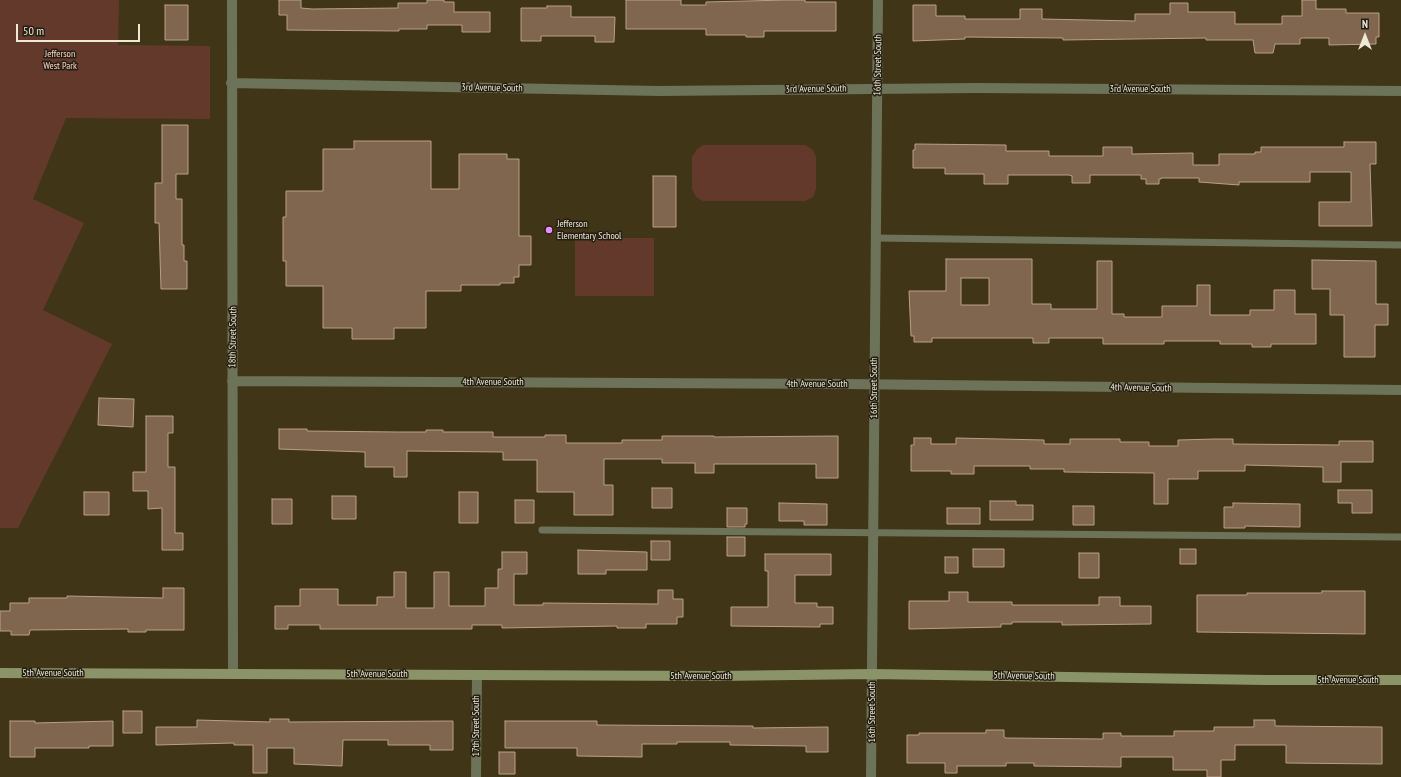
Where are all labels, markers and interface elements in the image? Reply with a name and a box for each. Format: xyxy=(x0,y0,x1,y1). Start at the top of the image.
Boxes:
scale bar xyxy=(18,16,142,42)
north arrow xyxy=(1345,16,1385,56)
text: N xyxy=(1362,17,1368,31)
text: 50 m xyxy=(23,23,44,38)
street label: 16th Street South xyxy=(871,34,885,96)
park label: Jefferson West Park xyxy=(43,48,77,72)
street label: 3rd Avenue South xyxy=(461,81,523,95)
street label: 3rd Avenue South xyxy=(785,82,847,96)
street label: 3rd Avenue South xyxy=(1109,83,1171,95)
place label: Jefferson Elementary School xyxy=(557,218,621,242)
marker: Jefferson Elementary School xyxy=(544,225,554,235)
street label: 18th Street South xyxy=(226,306,240,368)
street label: 16th Street South xyxy=(868,357,880,419)
street label: 4th Avenue South xyxy=(462,376,524,388)
street label: 4th Avenue South xyxy=(786,378,848,390)
street label: 4th Avenue South xyxy=(1110,381,1172,395)
street label: 5th Avenue South xyxy=(22,667,84,679)
street label: 5th Avenue South xyxy=(346,668,408,680)
street label: 5th Avenue South xyxy=(993,669,1055,683)
street label: 5th Avenue South xyxy=(670,670,732,682)
street label: 5th Avenue South xyxy=(1317,674,1379,686)
street label: 16th Street South xyxy=(866,681,878,743)
street label: 17th Street South xyxy=(470,695,482,757)

